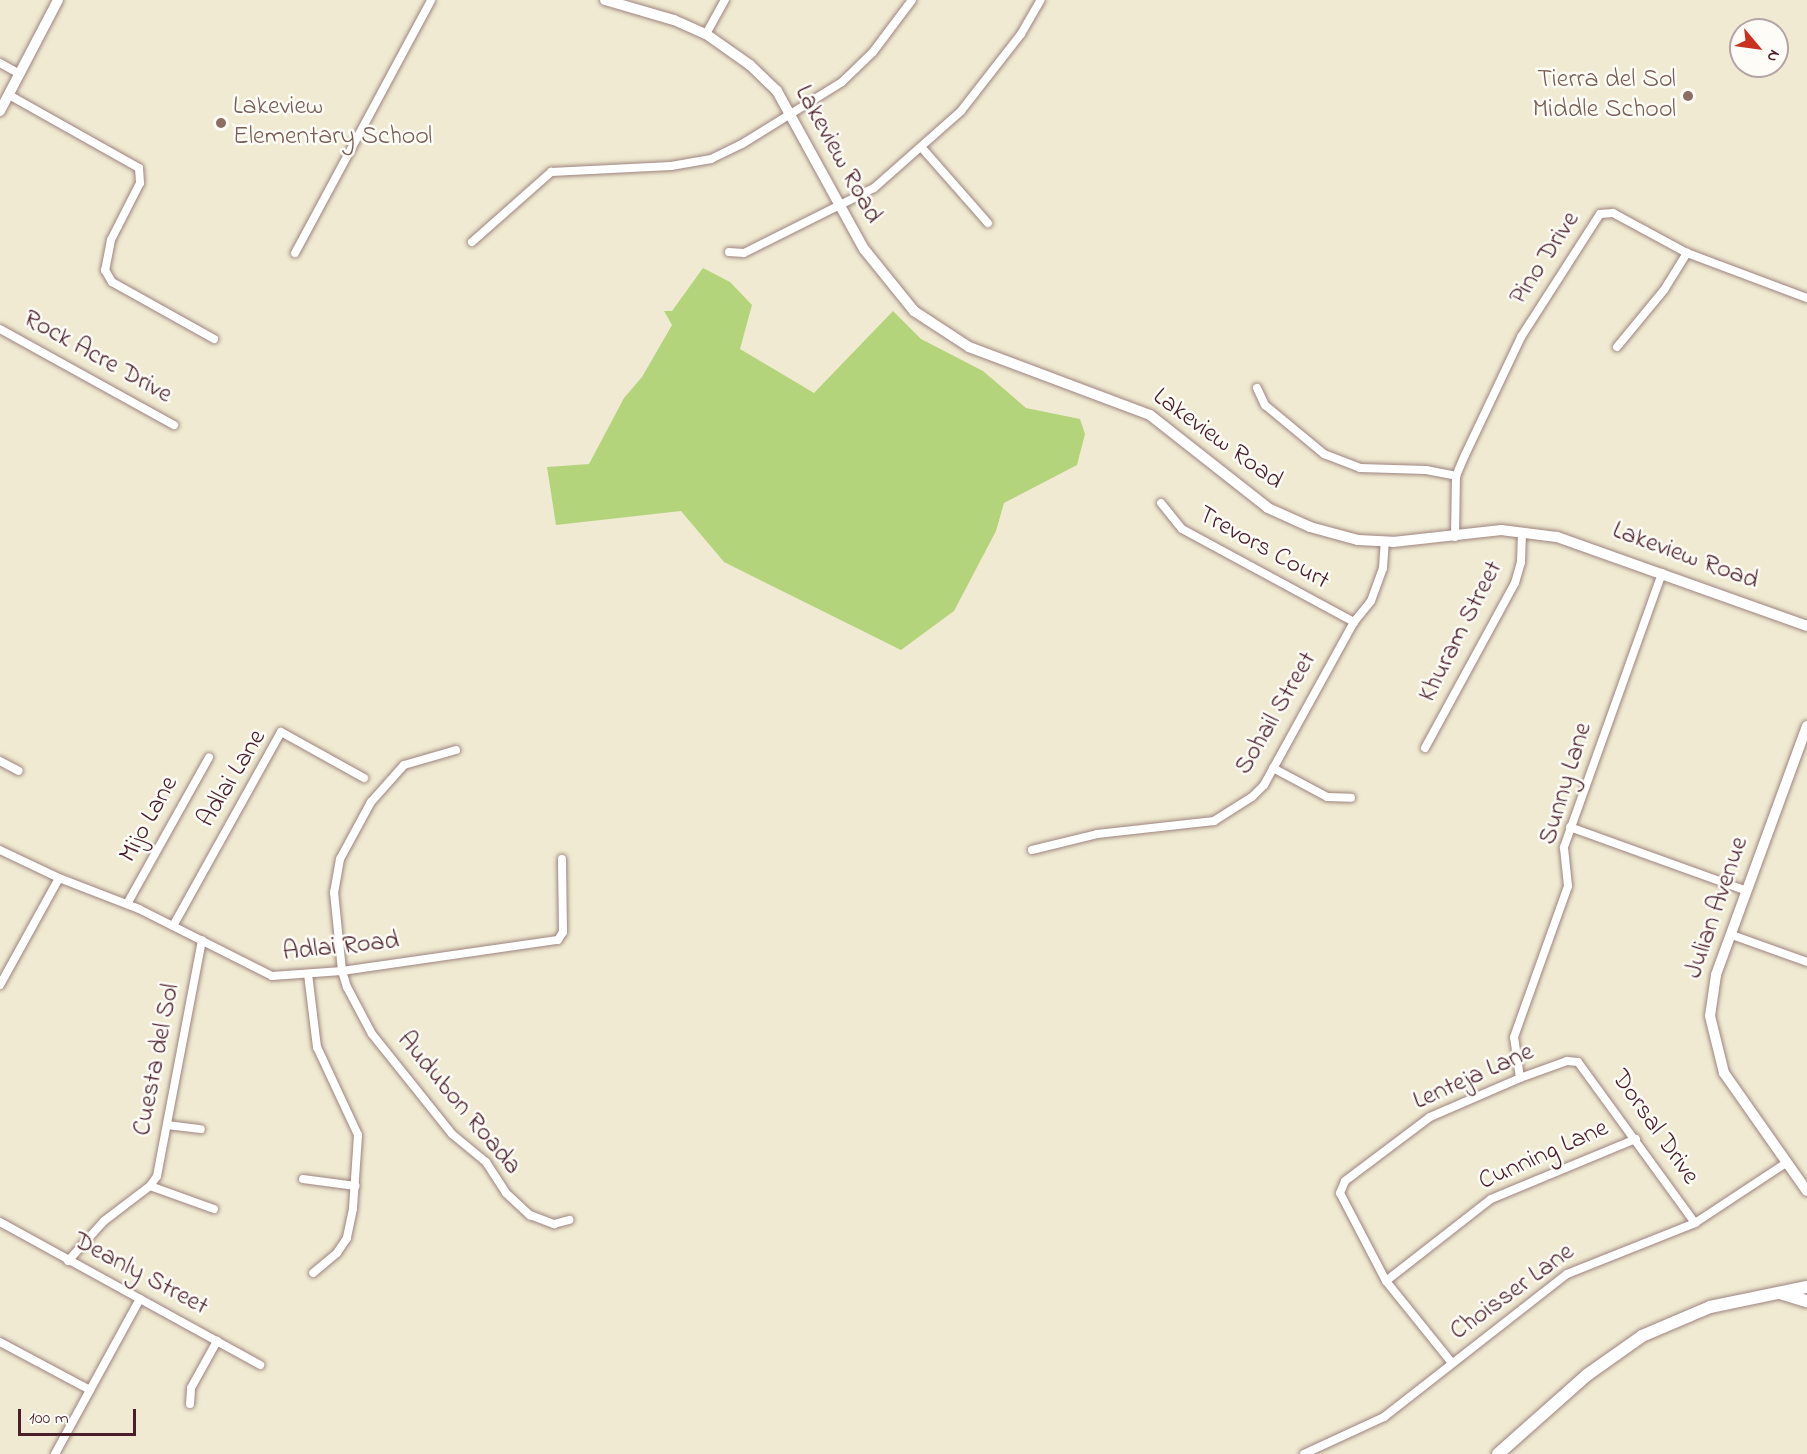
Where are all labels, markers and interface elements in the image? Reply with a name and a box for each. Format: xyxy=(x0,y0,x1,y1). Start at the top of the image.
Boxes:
north arrow xyxy=(1729,18,1789,78)
text: N xyxy=(1760,45,1786,66)
place label: Tierra del Sol Middle School xyxy=(1533,65,1676,126)
street label: Lakeview Road xyxy=(786,80,888,230)
marker: Tierra del Sol Middle School xyxy=(1681,89,1695,103)
place label: Lakeview Elementary School xyxy=(233,92,432,154)
marker: Lakeview Elementary School xyxy=(214,116,228,130)
street label: Pino Drive xyxy=(1504,206,1588,312)
street label: Rock Acre Drive xyxy=(17,304,177,412)
street label: Lakeview Road xyxy=(1146,382,1288,498)
street label: Trevors Court xyxy=(1192,500,1334,598)
street label: Lakeview Road xyxy=(1608,516,1762,598)
street label: Khuram Street xyxy=(1413,556,1511,708)
street label: Sohail Street xyxy=(1229,647,1325,781)
street label: Sunny Lane xyxy=(1534,719,1600,849)
street label: Adlai Lane xyxy=(192,725,274,833)
street label: Mijo Lane xyxy=(114,771,186,869)
street label: Julian Avenue xyxy=(1679,833,1757,983)
street label: Adlai Road xyxy=(281,926,401,970)
street label: Cuesta del Sol xyxy=(128,981,188,1139)
street label: Audubon Roada xyxy=(389,1026,527,1182)
street label: Lenteja Lane xyxy=(1409,1038,1539,1118)
street label: Dorsal Drive xyxy=(1603,1065,1705,1191)
street label: Cunning Lane xyxy=(1474,1114,1614,1198)
street label: Deanly Street xyxy=(67,1226,213,1324)
street label: Choisser Lane xyxy=(1445,1238,1581,1348)
scale bar xyxy=(21,1397,140,1435)
text: 100 m xyxy=(29,1406,69,1432)

